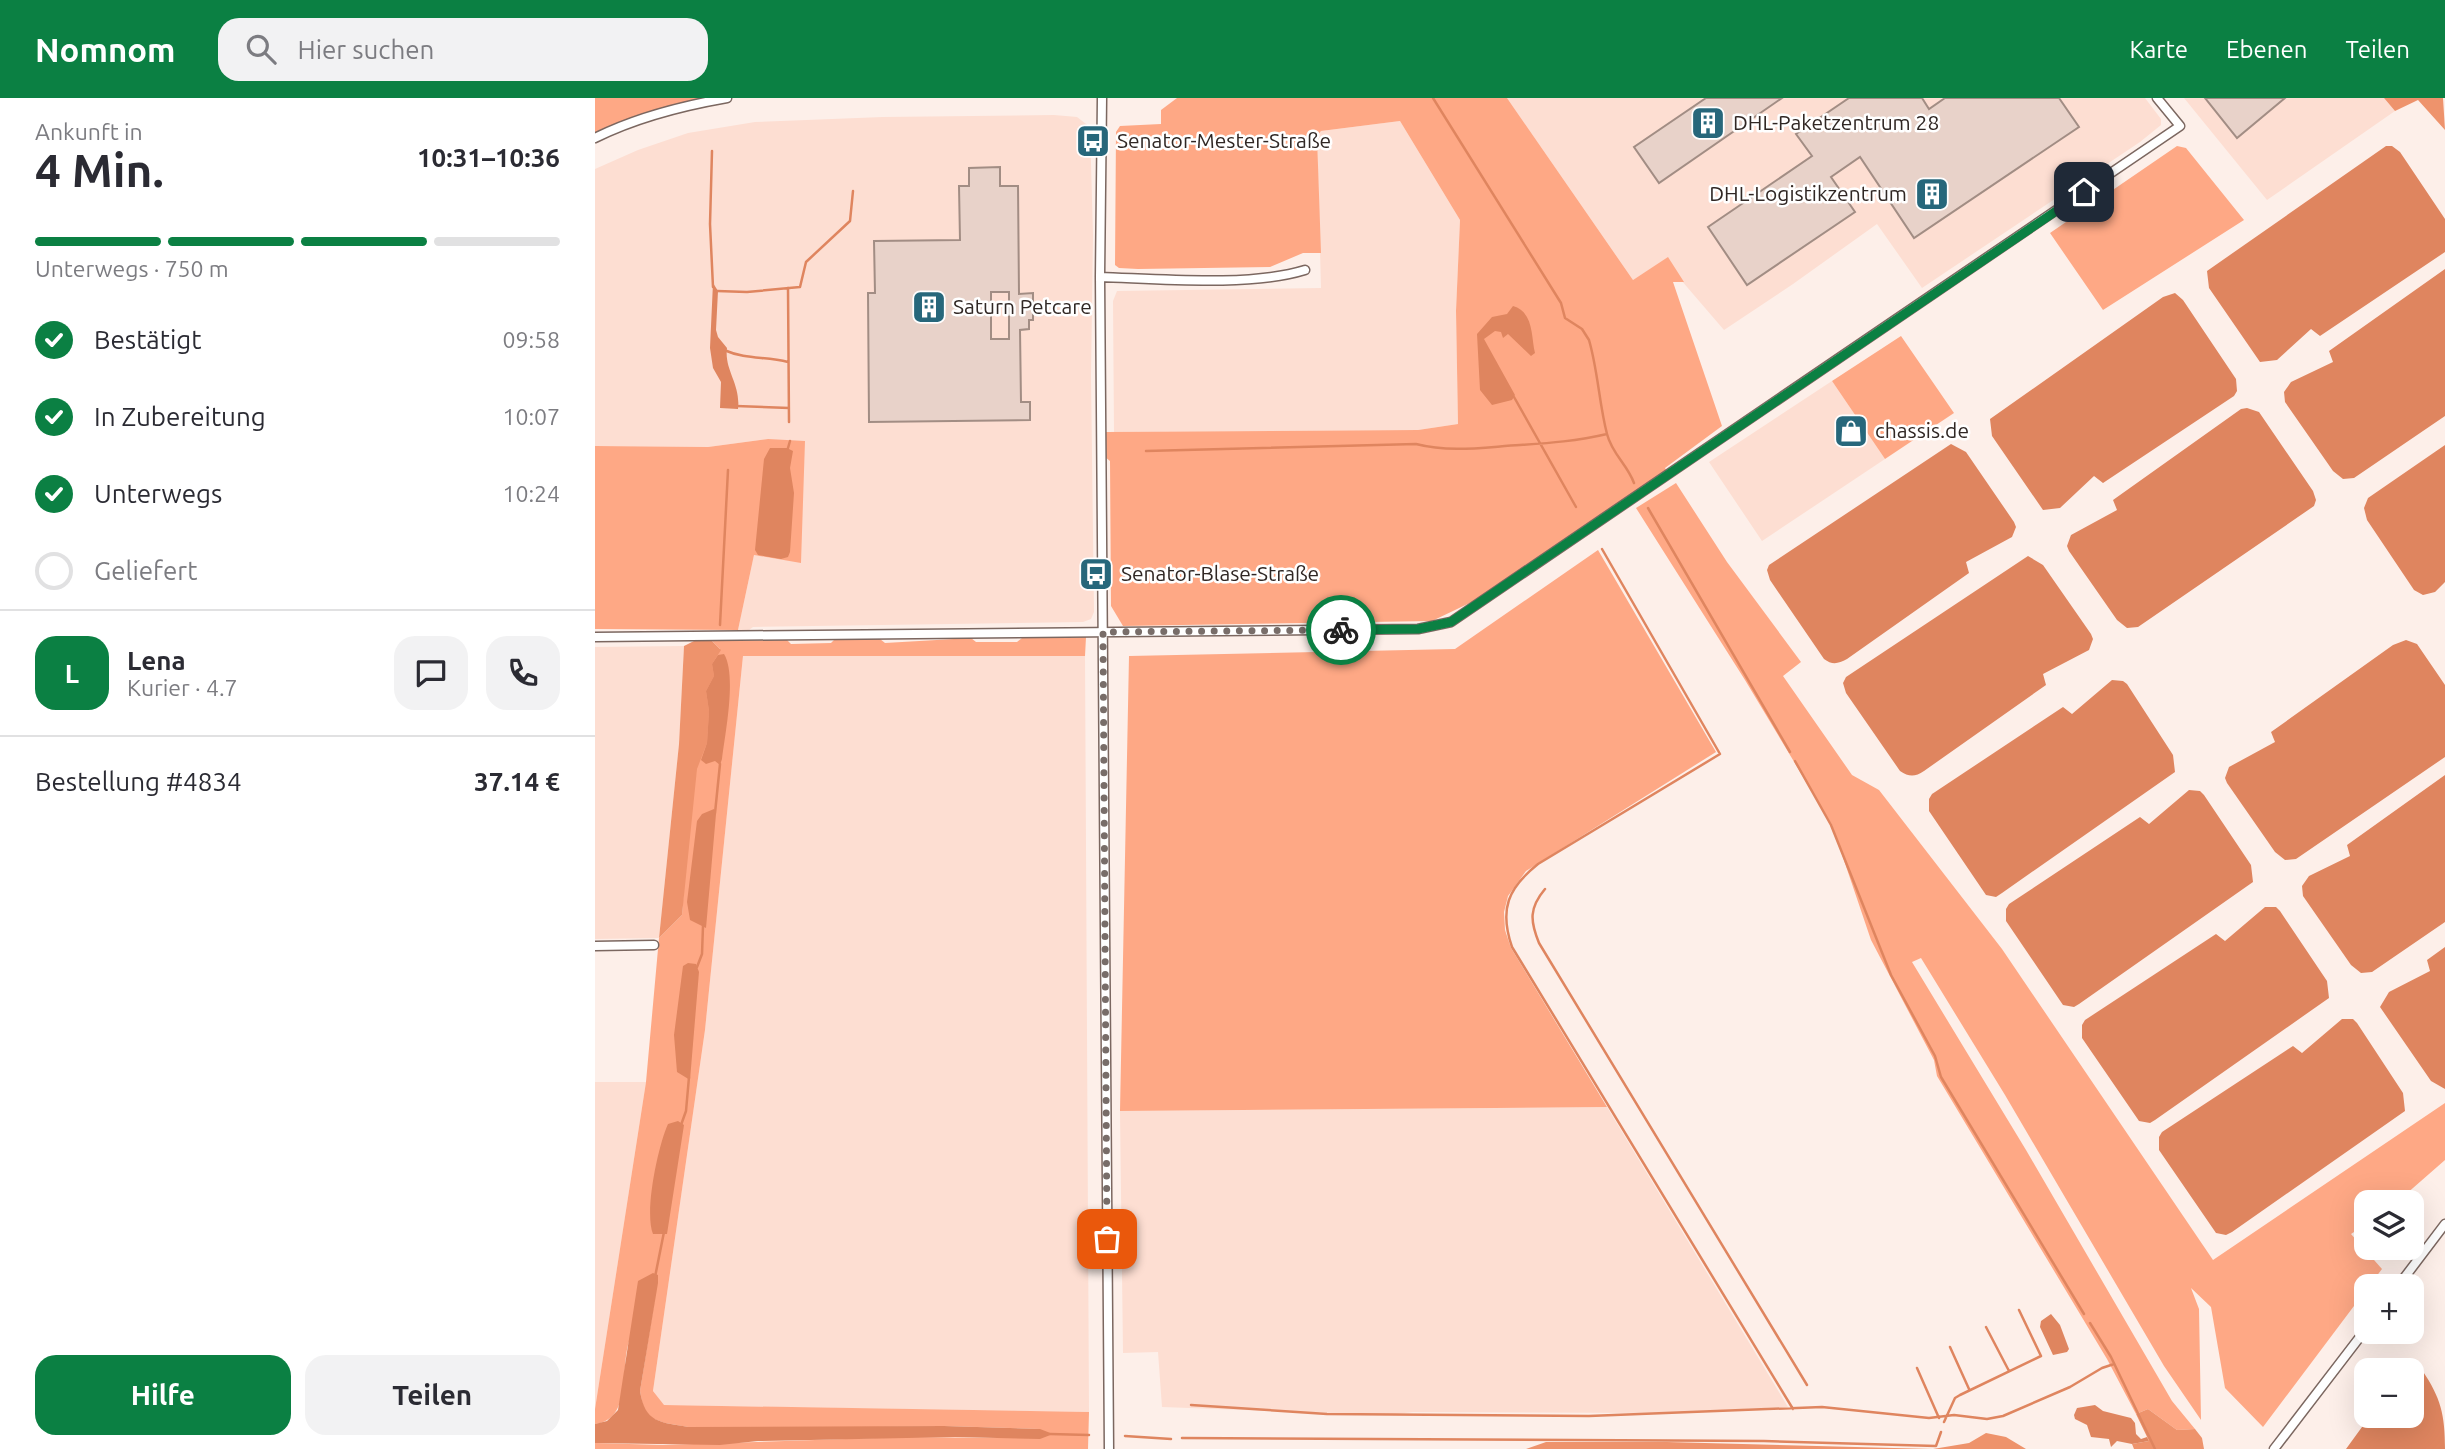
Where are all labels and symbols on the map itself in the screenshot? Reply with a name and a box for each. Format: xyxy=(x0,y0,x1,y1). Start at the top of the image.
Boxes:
building icon: DHL-Paketzentrum 28 xyxy=(1689,104,1727,142)
place label: DHL-Paketzentrum 28 xyxy=(1733,110,1939,134)
bus stop icon: Senator-Mester-Straße xyxy=(1074,122,1112,160)
place label: Senator-Mester-Straße xyxy=(1117,128,1331,152)
pin xyxy=(2054,162,2114,222)
building icon: DHL-Logistikzentrum xyxy=(1913,175,1951,213)
place label: DHL-Logistikzentrum xyxy=(1709,181,1907,205)
building icon: Saturn Petcare xyxy=(910,288,948,326)
place label: Saturn Petcare xyxy=(953,294,1092,318)
shop icon: chassis.de xyxy=(1832,412,1870,450)
place label: chassis.de xyxy=(1875,418,1969,442)
bus stop icon: Senator-Blase-Straße xyxy=(1077,555,1115,593)
place label: Senator-Blase-Straße xyxy=(1121,561,1319,585)
courier xyxy=(1306,595,1376,665)
pin xyxy=(1077,1209,1137,1269)

